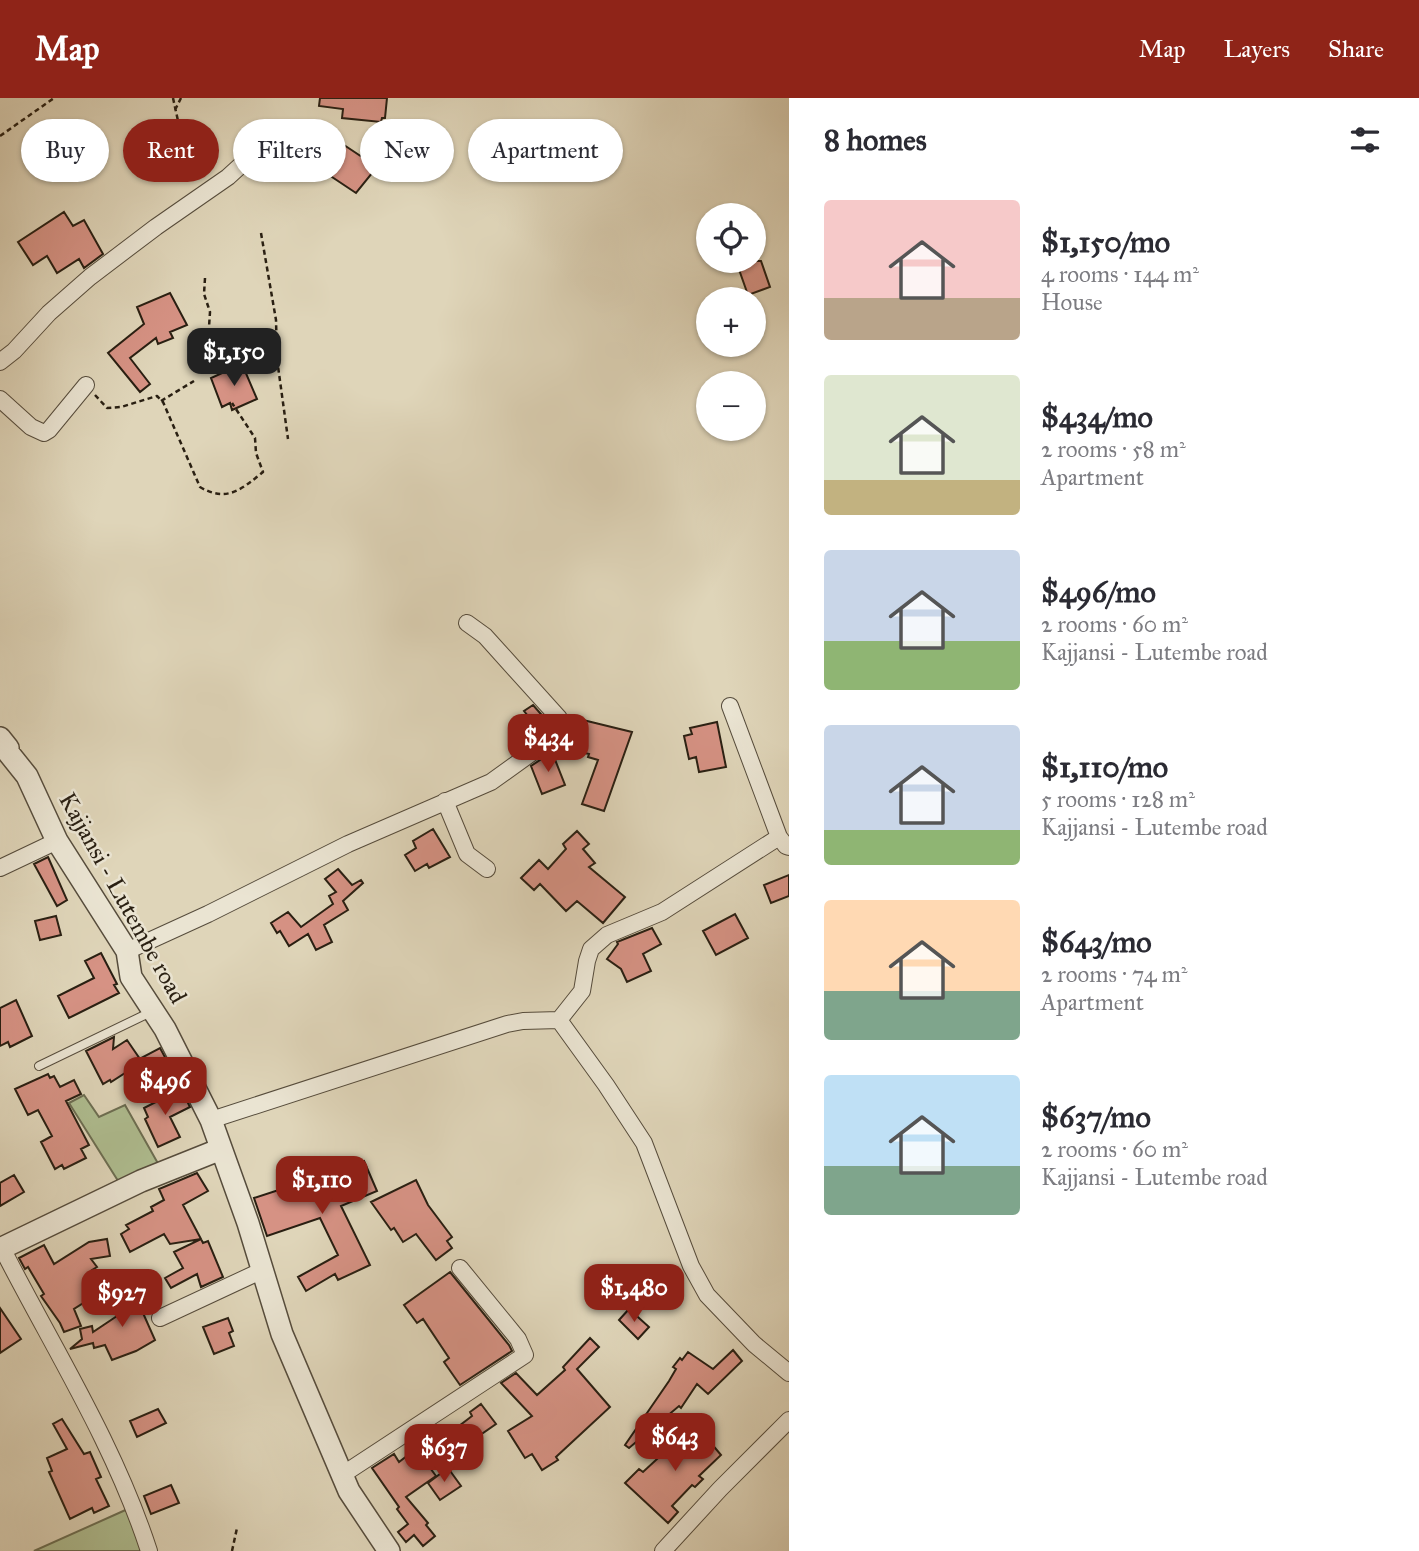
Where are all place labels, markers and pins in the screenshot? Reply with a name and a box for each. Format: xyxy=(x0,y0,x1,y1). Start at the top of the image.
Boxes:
pin: $1,150 xyxy=(177,328,291,388)
pin: $434 xyxy=(507,714,589,774)
pin: $496 xyxy=(124,1058,206,1117)
pin: $1,110 xyxy=(265,1156,379,1216)
pin: $1,480 xyxy=(577,1264,691,1324)
pin: $927 xyxy=(81,1270,163,1329)
pin: $643 xyxy=(634,1414,716,1473)
pin: $637 xyxy=(403,1424,485,1484)

